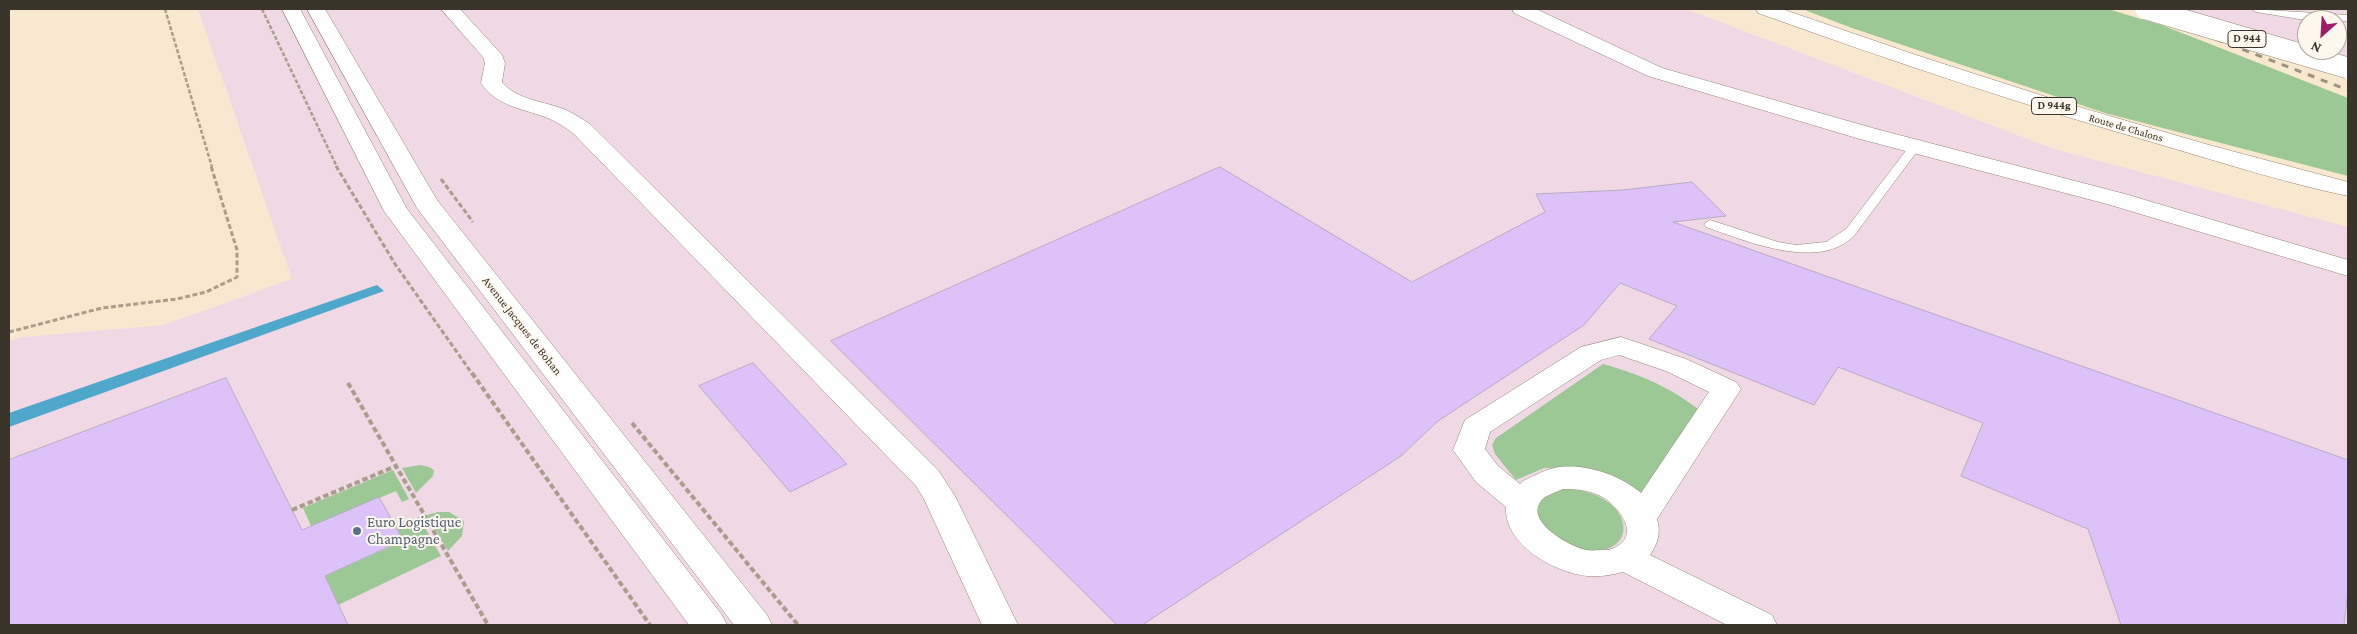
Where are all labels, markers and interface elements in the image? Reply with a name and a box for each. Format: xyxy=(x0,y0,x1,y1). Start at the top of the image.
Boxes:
north arrow xyxy=(2297,10,2347,60)
road number: D 944 xyxy=(2228,30,2266,48)
text: N xyxy=(2308,38,2324,57)
road number: D 944g xyxy=(2032,98,2076,114)
street label: Route de Chalons xyxy=(2087,111,2165,145)
street label: Avenue Jacques de Bohan xyxy=(479,274,565,378)
place label: Euro Logistique Champagne xyxy=(367,513,461,548)
marker: Euro Logistique Champagne xyxy=(351,525,363,537)

